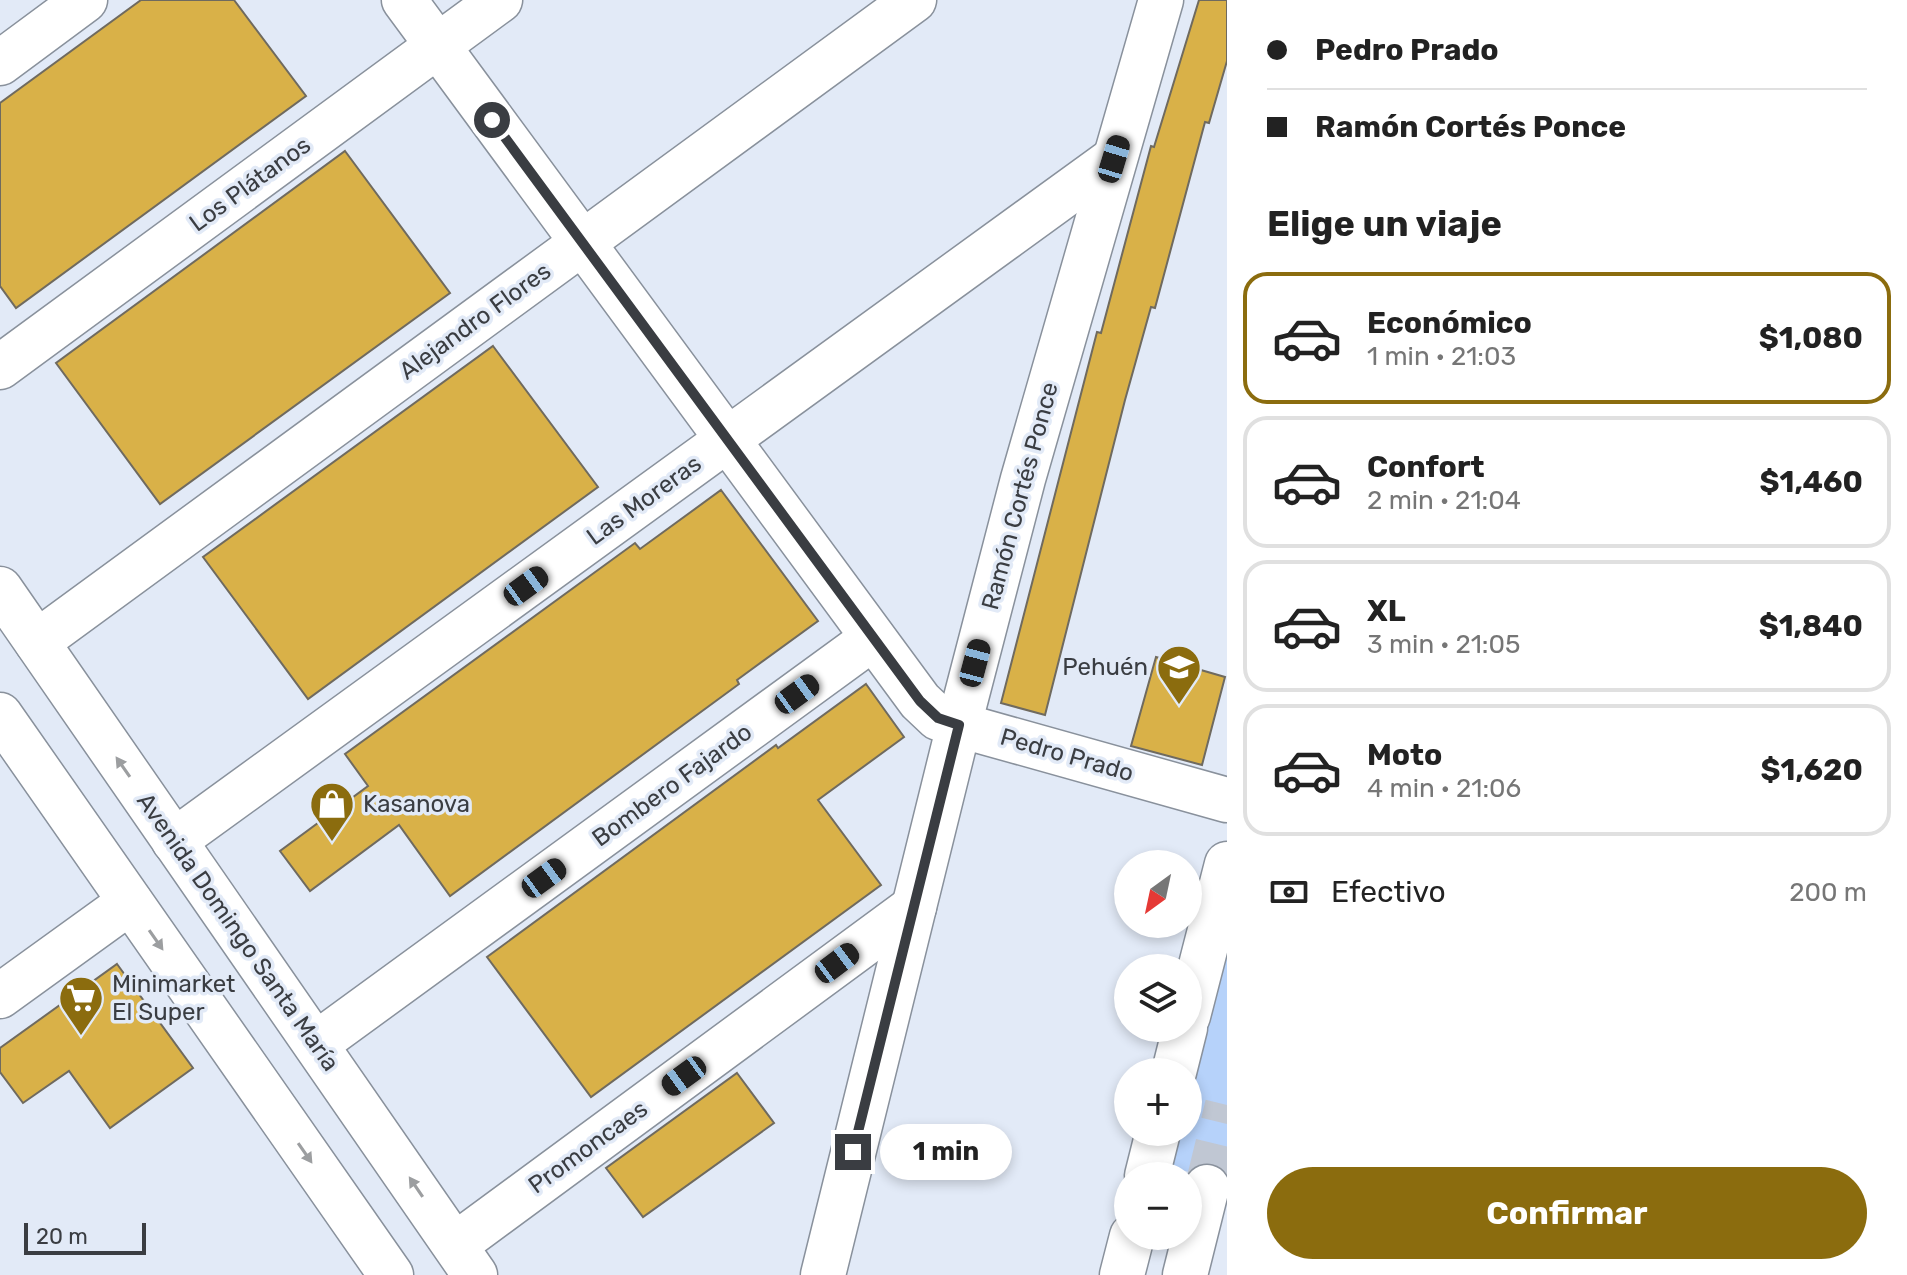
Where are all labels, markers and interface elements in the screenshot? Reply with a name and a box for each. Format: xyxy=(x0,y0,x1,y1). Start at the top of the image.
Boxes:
text: Pedro Prado xyxy=(1315,32,1499,68)
route start xyxy=(474,102,510,138)
text: Ramón Cortés Ponce xyxy=(1315,109,1626,145)
street label: Los Plátanos xyxy=(184,131,316,237)
car xyxy=(1096,133,1132,185)
text: Elige un viaje xyxy=(1267,202,1502,245)
street label: Alejandro Flores xyxy=(394,257,556,385)
icon: car xyxy=(1271,302,1343,374)
text: Económico xyxy=(1367,305,1532,341)
text: $1,080 xyxy=(1759,320,1863,356)
text: 1 min · 21:03 xyxy=(1367,341,1516,372)
street label: Ramón Cortés Ponce xyxy=(976,379,1064,613)
icon: car xyxy=(1271,446,1343,518)
street label: Las Moreras xyxy=(581,449,707,551)
text: Confort xyxy=(1367,449,1485,485)
text: $1,460 xyxy=(1760,464,1863,500)
text: 2 min · 21:04 xyxy=(1367,485,1521,516)
car xyxy=(500,562,552,610)
icon: car xyxy=(1271,590,1343,662)
text: XL xyxy=(1367,593,1406,629)
text: $1,840 xyxy=(1759,608,1863,644)
text: 3 min · 21:05 xyxy=(1367,629,1520,660)
car xyxy=(957,637,993,689)
school or university icon: Pehuén xyxy=(1155,643,1203,706)
place label: Pehuén xyxy=(1062,653,1148,681)
car xyxy=(771,670,823,718)
street label: Bombero Fajardo xyxy=(587,718,757,852)
street label: Pedro Prado xyxy=(997,723,1137,787)
icon: car xyxy=(1271,734,1343,806)
text: Moto xyxy=(1367,737,1442,773)
text: $1,620 xyxy=(1760,752,1863,788)
one-way arrow xyxy=(116,757,131,778)
text: 4 min · 21:06 xyxy=(1367,773,1521,804)
shop icon: Kasanova xyxy=(308,780,356,843)
street label: Avenida Domingo Santa María xyxy=(131,788,345,1076)
place label: Kasanova xyxy=(363,790,470,818)
north arrow xyxy=(1114,850,1202,938)
map controls xyxy=(1114,850,1202,1250)
car xyxy=(518,854,570,902)
icon: cash xyxy=(1267,870,1311,914)
text: Efectivo xyxy=(1331,874,1446,910)
text: 200 m xyxy=(1789,877,1867,908)
one-way arrow xyxy=(148,930,163,951)
car xyxy=(811,939,863,987)
button: layers xyxy=(1114,954,1202,1042)
place label: Minimarket El Super xyxy=(112,970,235,1026)
supermarket icon: Minimarket El Super xyxy=(57,974,105,1037)
car xyxy=(658,1052,710,1100)
button: + xyxy=(1114,1058,1202,1146)
street label: Promoncaes xyxy=(523,1095,653,1199)
callout: 1 min xyxy=(881,1124,1013,1180)
route end xyxy=(835,1134,871,1170)
text: 1 min xyxy=(913,1136,979,1167)
one-way arrow xyxy=(297,1143,313,1164)
button: − xyxy=(1114,1162,1202,1250)
button: Confirmar xyxy=(1267,1167,1867,1259)
one-way arrow xyxy=(408,1177,423,1198)
scale bar xyxy=(24,1219,146,1255)
text: 20 m xyxy=(36,1223,88,1250)

